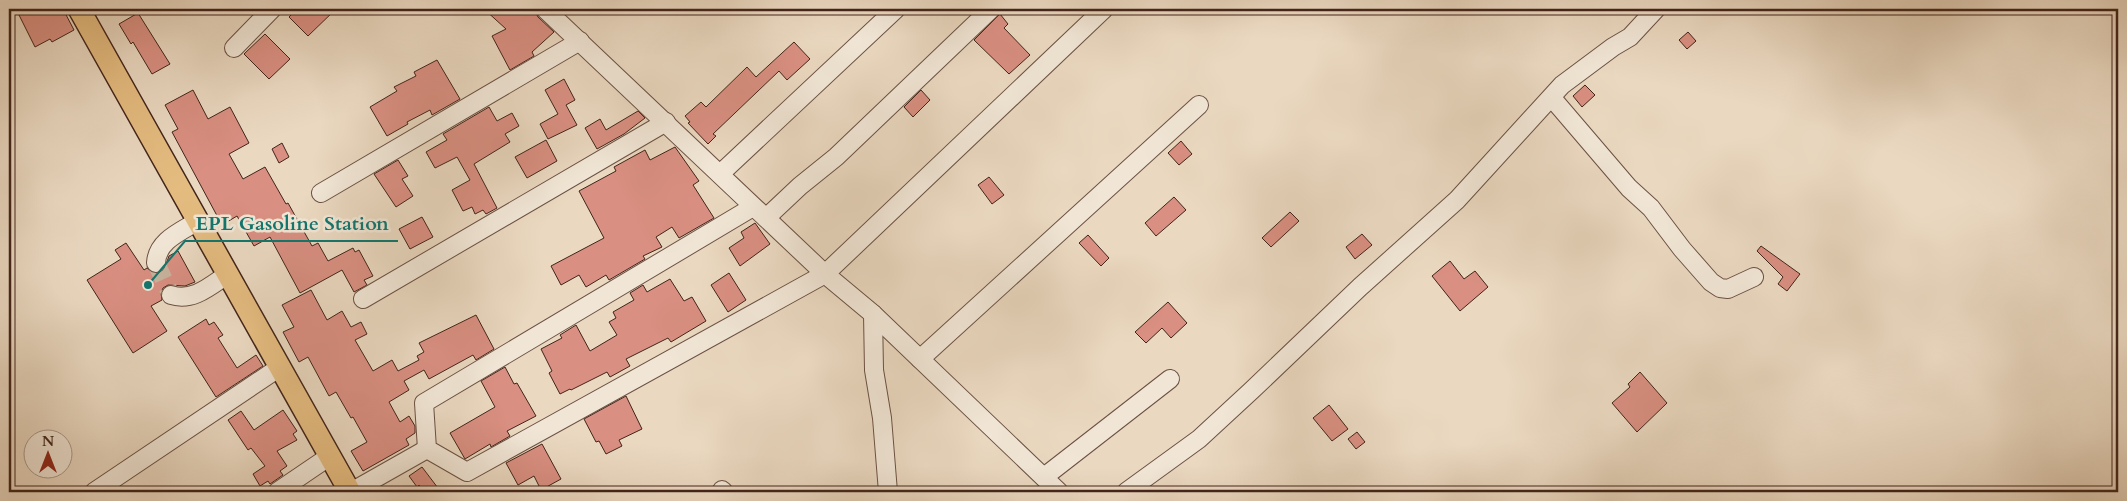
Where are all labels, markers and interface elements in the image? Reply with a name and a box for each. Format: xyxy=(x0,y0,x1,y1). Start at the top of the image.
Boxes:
callout: EPL Gasoline Station xyxy=(185,206,398,241)
text: EPL Gasoline Station xyxy=(195,210,389,237)
north arrow xyxy=(22,428,72,478)
text: N xyxy=(42,432,54,451)

